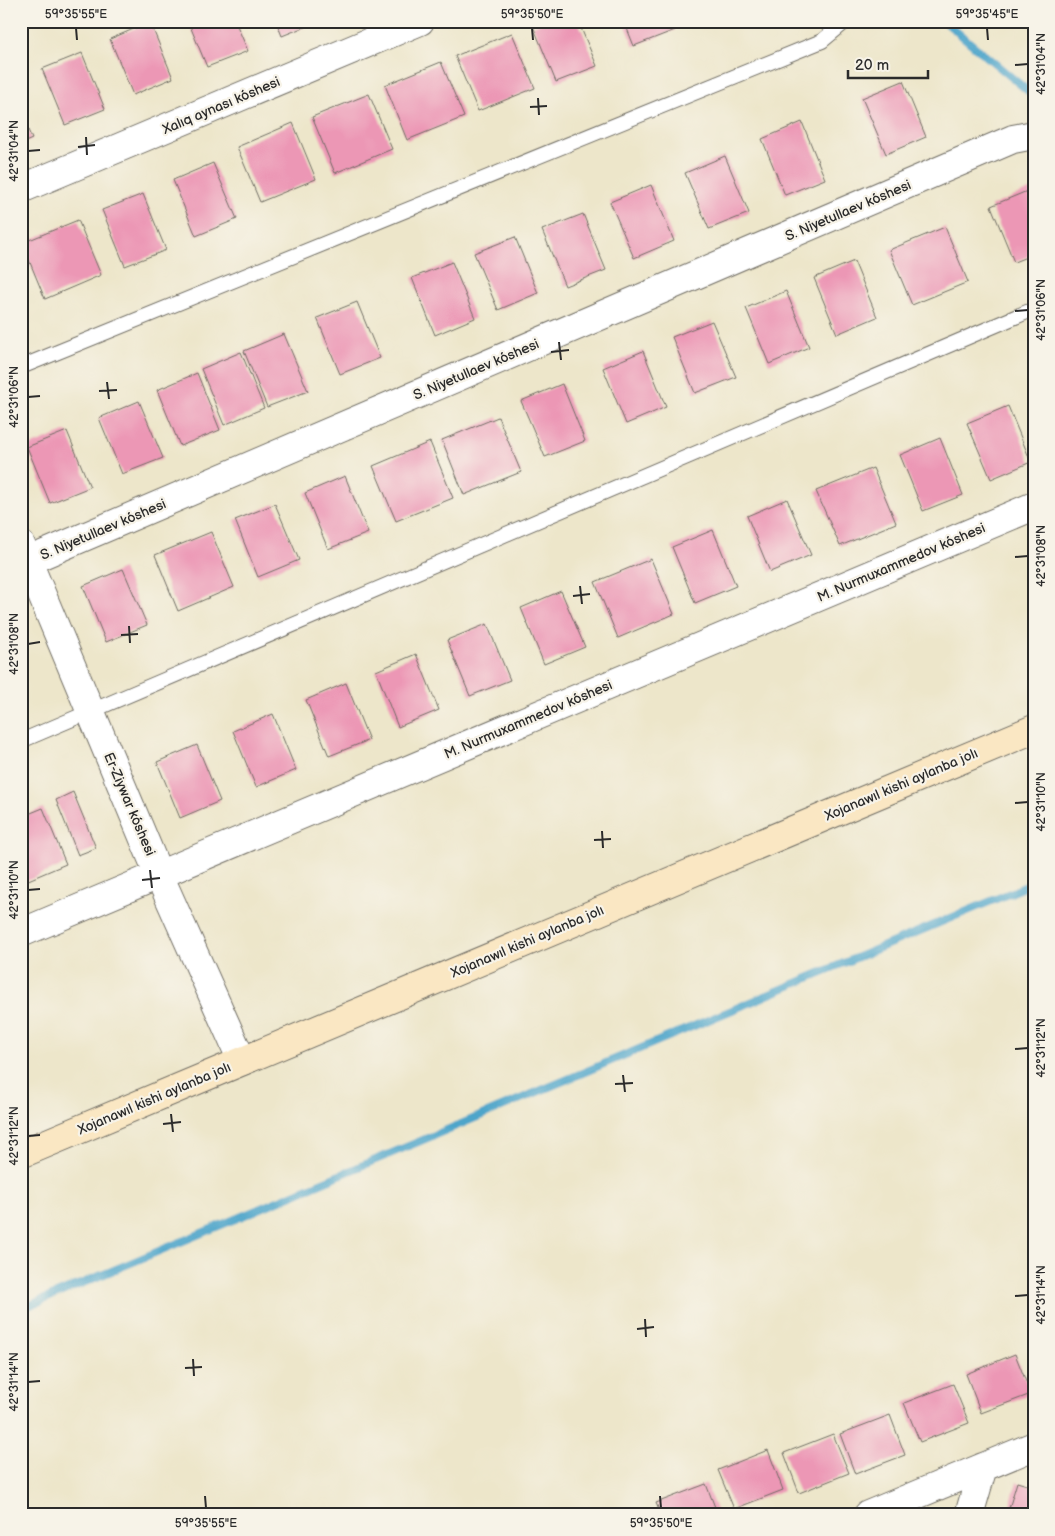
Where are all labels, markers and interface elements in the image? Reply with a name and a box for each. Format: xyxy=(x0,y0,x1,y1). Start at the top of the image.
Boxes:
text: 59°35'55"E xyxy=(45,7,107,22)
text: 59°35'50"E xyxy=(501,7,563,22)
text: 59°35'45"E xyxy=(956,7,1019,22)
text: 42°31'04"N xyxy=(1034,33,1049,95)
scale bar xyxy=(848,48,928,80)
text: 20 m xyxy=(855,56,889,75)
street label: Xalıq aynası kóshesi xyxy=(159,73,283,138)
text: 42°31'04"N xyxy=(7,120,22,182)
street label: S. Niyetullaev kóshesi xyxy=(783,176,914,245)
text: 42°31'06"N xyxy=(1034,279,1049,341)
street label: S. Niyetullaev kóshesi xyxy=(411,335,542,404)
text: 42°31'06"N xyxy=(7,366,22,428)
street label: S. Niyetullaev kóshesi xyxy=(38,495,169,564)
street label: M. Nurmuxammedov kóshesi xyxy=(815,519,988,606)
text: 42°31'08"N xyxy=(1034,525,1049,587)
text: 42°31'08"N xyxy=(7,613,22,675)
street label: M. Nurmuxammedov kóshesi xyxy=(442,676,615,763)
street label: Xojanawıl kishi aylanba jolı xyxy=(821,744,980,825)
street label: Er-Ziywar kóshesi xyxy=(100,750,159,858)
text: 42°31'10"N xyxy=(1034,772,1049,832)
text: 42°31'10"N xyxy=(7,860,22,920)
street label: Xojanawıl kishi aylanba jolı xyxy=(447,901,606,982)
text: 42°31'12"N xyxy=(1034,1018,1049,1078)
street label: Xojanawıl kishi aylanba jolı xyxy=(74,1058,233,1139)
text: 42°31'12"N xyxy=(7,1106,22,1166)
text: 42°31'14"N xyxy=(1034,1265,1049,1325)
text: 42°31'14"N xyxy=(7,1352,22,1412)
text: 59°35'55"E xyxy=(175,1516,237,1531)
text: 59°35'50"E xyxy=(630,1516,692,1531)

